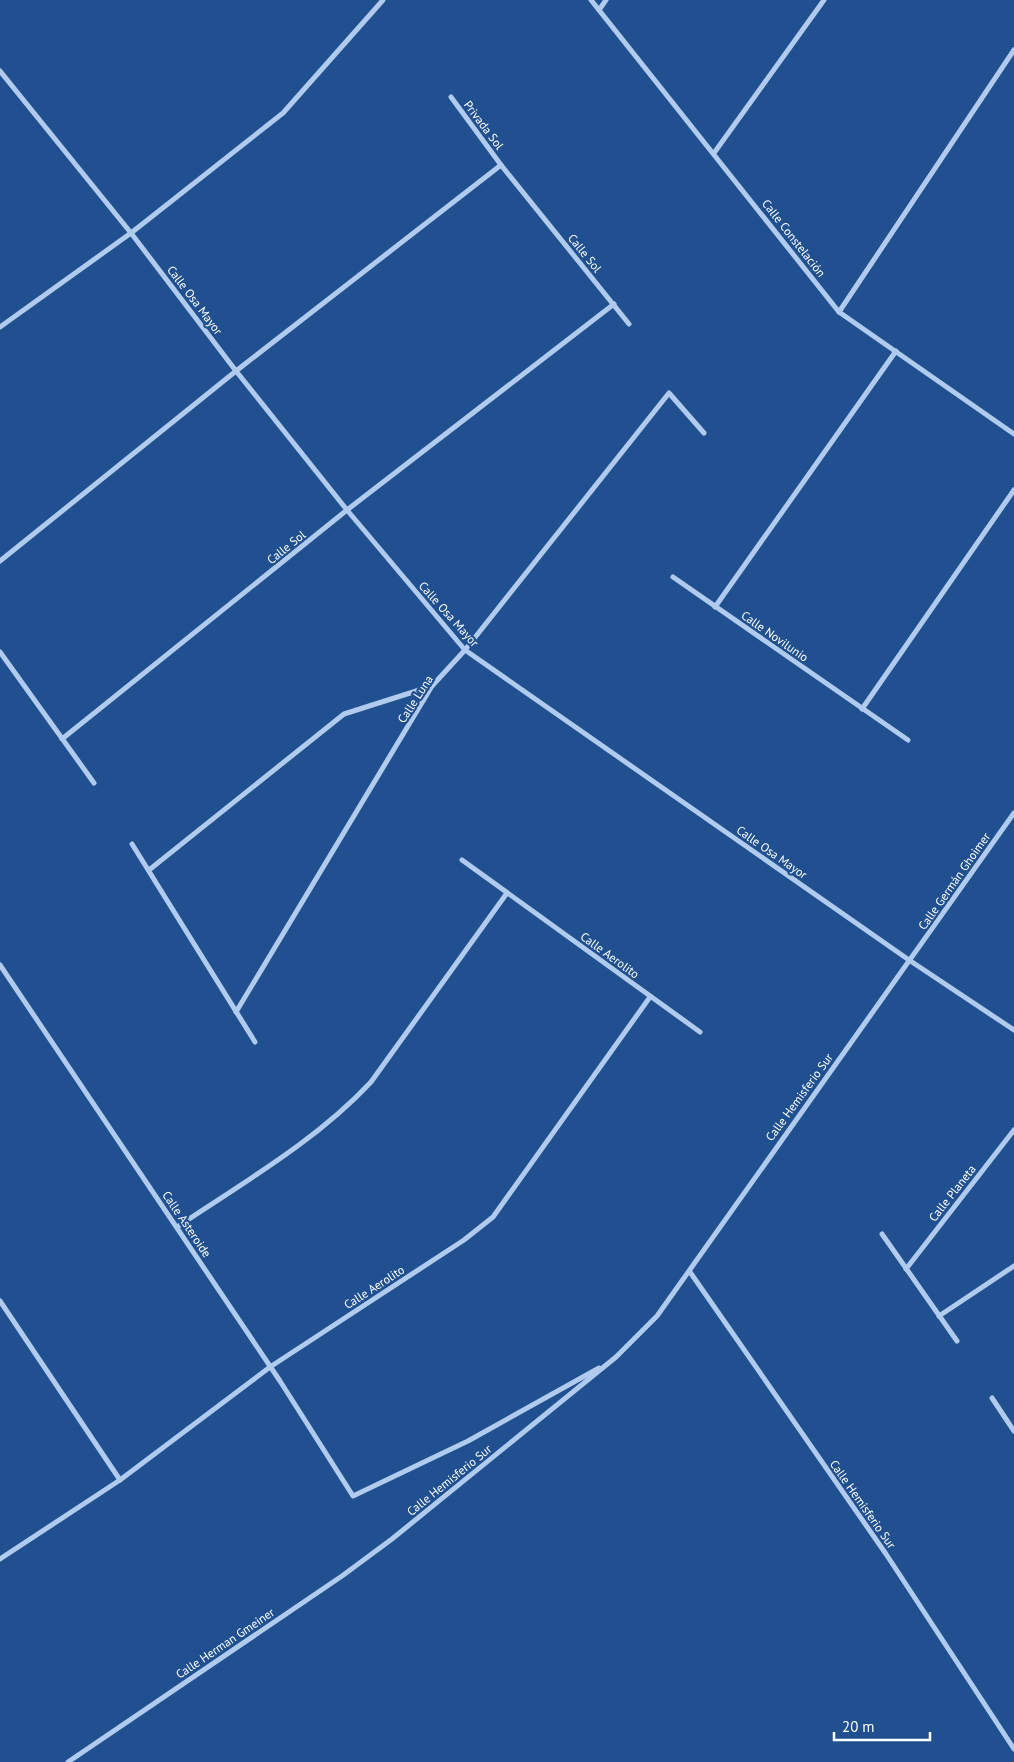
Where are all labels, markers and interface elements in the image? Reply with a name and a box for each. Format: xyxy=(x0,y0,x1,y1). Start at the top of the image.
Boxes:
street label: Privada Sol xyxy=(461,98,508,153)
street label: Calle Constelación xyxy=(759,196,829,280)
street label: Calle Sol xyxy=(565,231,605,276)
street label: Calle Osa Mayor xyxy=(164,262,226,338)
street label: Calle Sol xyxy=(264,527,309,567)
street label: Calle Osa Mayor xyxy=(416,578,482,650)
street label: Calle Novilunio xyxy=(739,607,811,665)
street label: Calle Luna xyxy=(394,672,436,726)
street label: Calle Osa Mayor xyxy=(734,822,810,882)
street label: Calle Germán Ghoimer xyxy=(915,829,993,933)
street label: Calle Aerolito xyxy=(578,929,642,981)
street label: Calle Hemisferio Sur xyxy=(762,1050,836,1144)
street label: Calle Planeta xyxy=(925,1162,979,1224)
street label: Calle Asteroide xyxy=(159,1188,215,1260)
street label: Calle Aerolito xyxy=(341,1262,407,1312)
street label: Calle Hemisferio Sur xyxy=(404,1441,494,1519)
street label: Calle Hemisferio Sur xyxy=(827,1457,899,1551)
street label: Calle Herman Gmeiner xyxy=(173,1604,277,1682)
scale bar xyxy=(834,1710,930,1742)
text: 20 m xyxy=(842,1717,875,1736)

